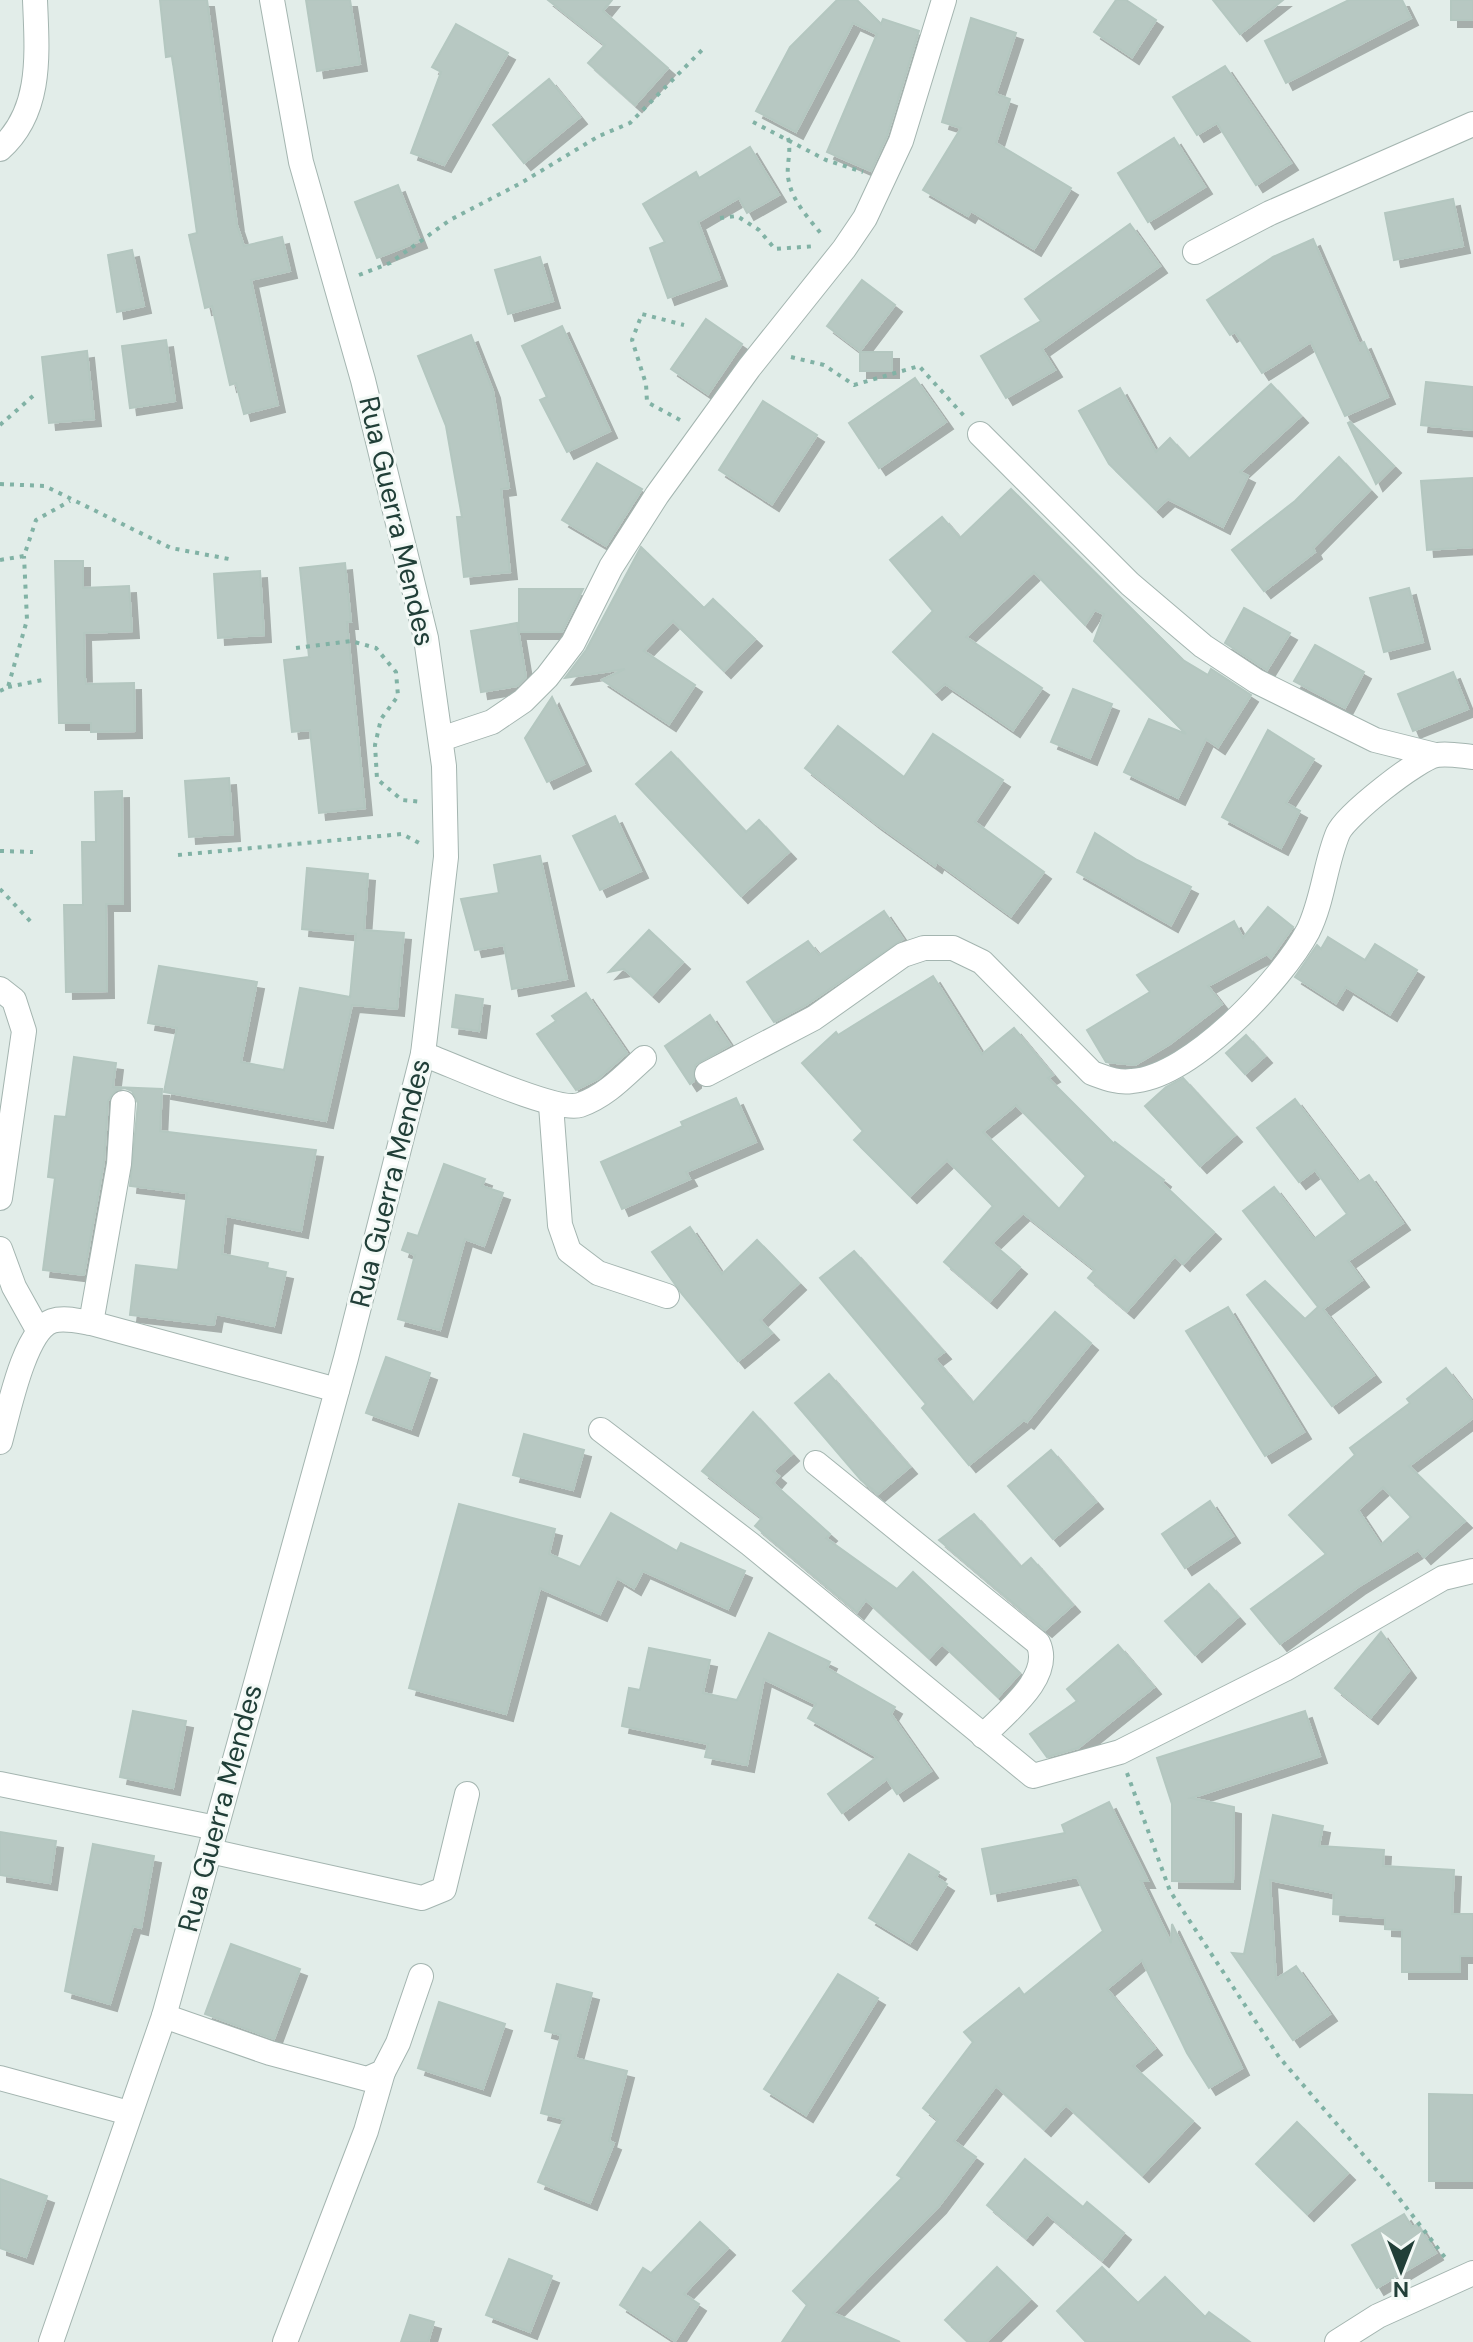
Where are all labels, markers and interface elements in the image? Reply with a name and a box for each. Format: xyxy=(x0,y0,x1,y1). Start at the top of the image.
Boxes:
street label: Rua Guerra Mendes xyxy=(350,393,444,649)
street label: Rua Guerra Mendes xyxy=(341,1055,439,1311)
street label: Rua Guerra Mendes xyxy=(169,1680,271,1936)
north arrow xyxy=(1361,2230,1441,2310)
text: N xyxy=(1393,2275,1409,2304)

